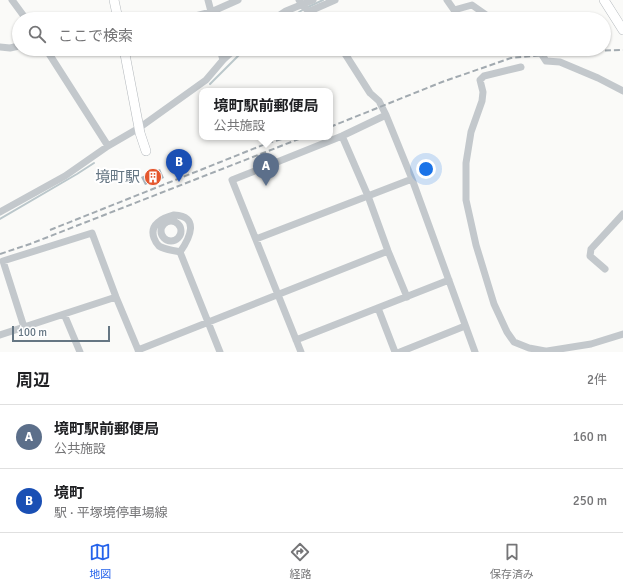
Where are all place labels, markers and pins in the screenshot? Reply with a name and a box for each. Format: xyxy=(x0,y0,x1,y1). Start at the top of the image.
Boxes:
pin: B xyxy=(166,149,192,182)
pin: A xyxy=(253,153,279,186)
building icon: 境町駅 xyxy=(143,167,163,187)
place label: 境町駅 xyxy=(95,168,140,186)

